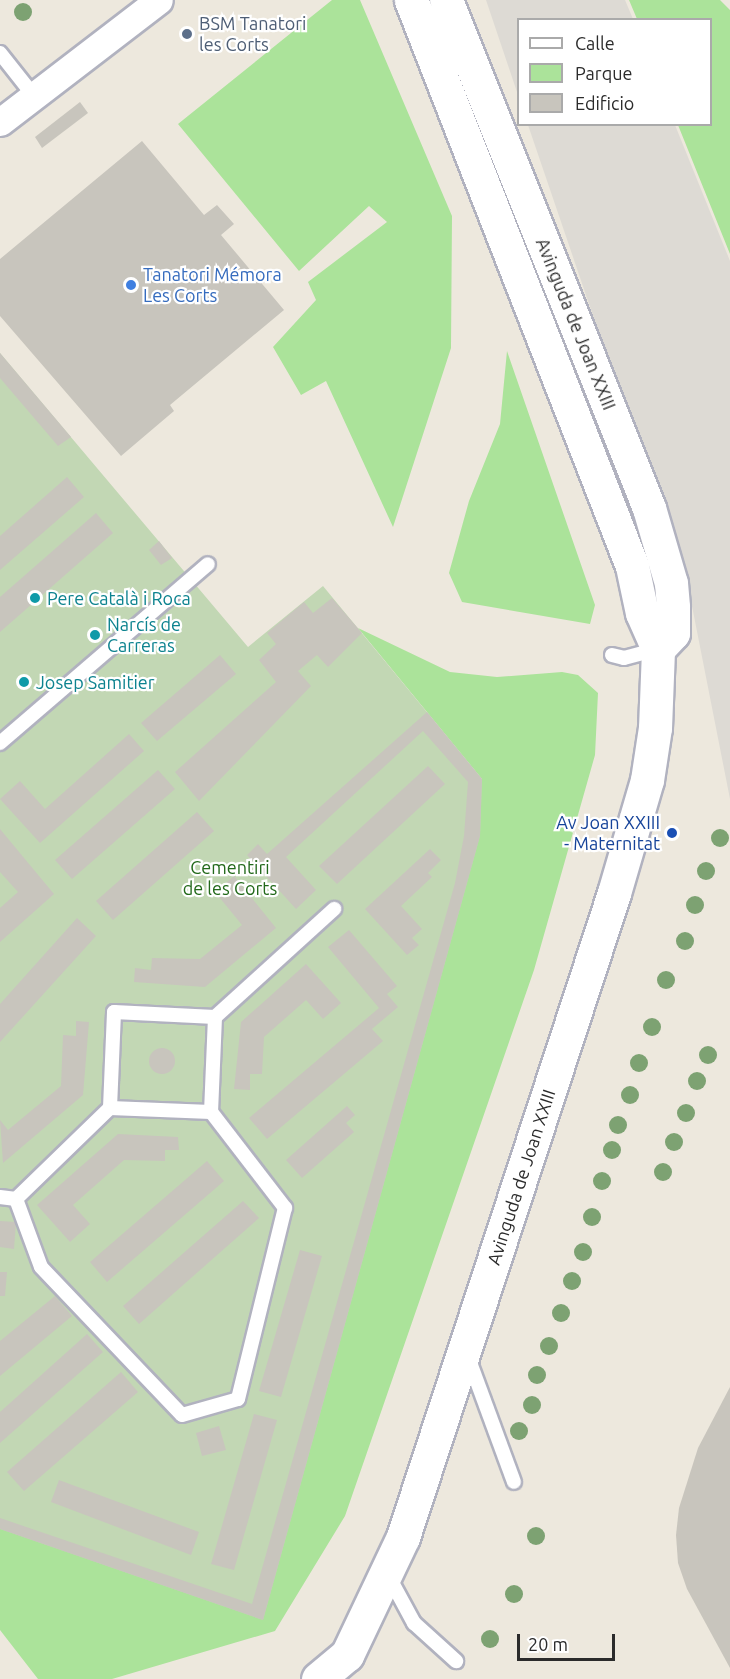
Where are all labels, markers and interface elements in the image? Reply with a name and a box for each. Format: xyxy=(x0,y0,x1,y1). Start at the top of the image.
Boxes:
place label: BSM Tanatori les Corts xyxy=(199,13,306,56)
legend xyxy=(517,18,712,126)
marker: BSM Tanatori les Corts xyxy=(180,27,194,41)
text: Calle xyxy=(575,33,615,53)
text: Parque xyxy=(575,63,632,83)
text: Edificio xyxy=(575,93,634,113)
street label: Avinguda de Joan XXIII xyxy=(532,235,620,413)
place label: Tanatori Mémora Les Corts xyxy=(143,264,282,306)
marker: Tanatori Mémora Les Corts xyxy=(124,278,138,292)
place label: Pere Català i Roca xyxy=(47,587,191,609)
marker: Pere Català i Roca xyxy=(28,591,42,605)
place label: Narcís de Carreras xyxy=(107,614,181,656)
marker: Narcís de Carreras xyxy=(88,628,102,642)
place label: Josep Samitier xyxy=(36,671,155,693)
marker: Josep Samitier xyxy=(17,675,31,689)
place label: Av Joan XXIII - Maternitat xyxy=(556,812,660,854)
marker: Av Joan XXIII - Maternitat xyxy=(665,826,679,840)
park label: Cementiri de les Corts xyxy=(183,857,277,900)
street label: Avinguda de Joan XXIII xyxy=(482,1086,560,1268)
scale bar xyxy=(520,1622,618,1660)
text: 20 m xyxy=(528,1634,568,1654)

